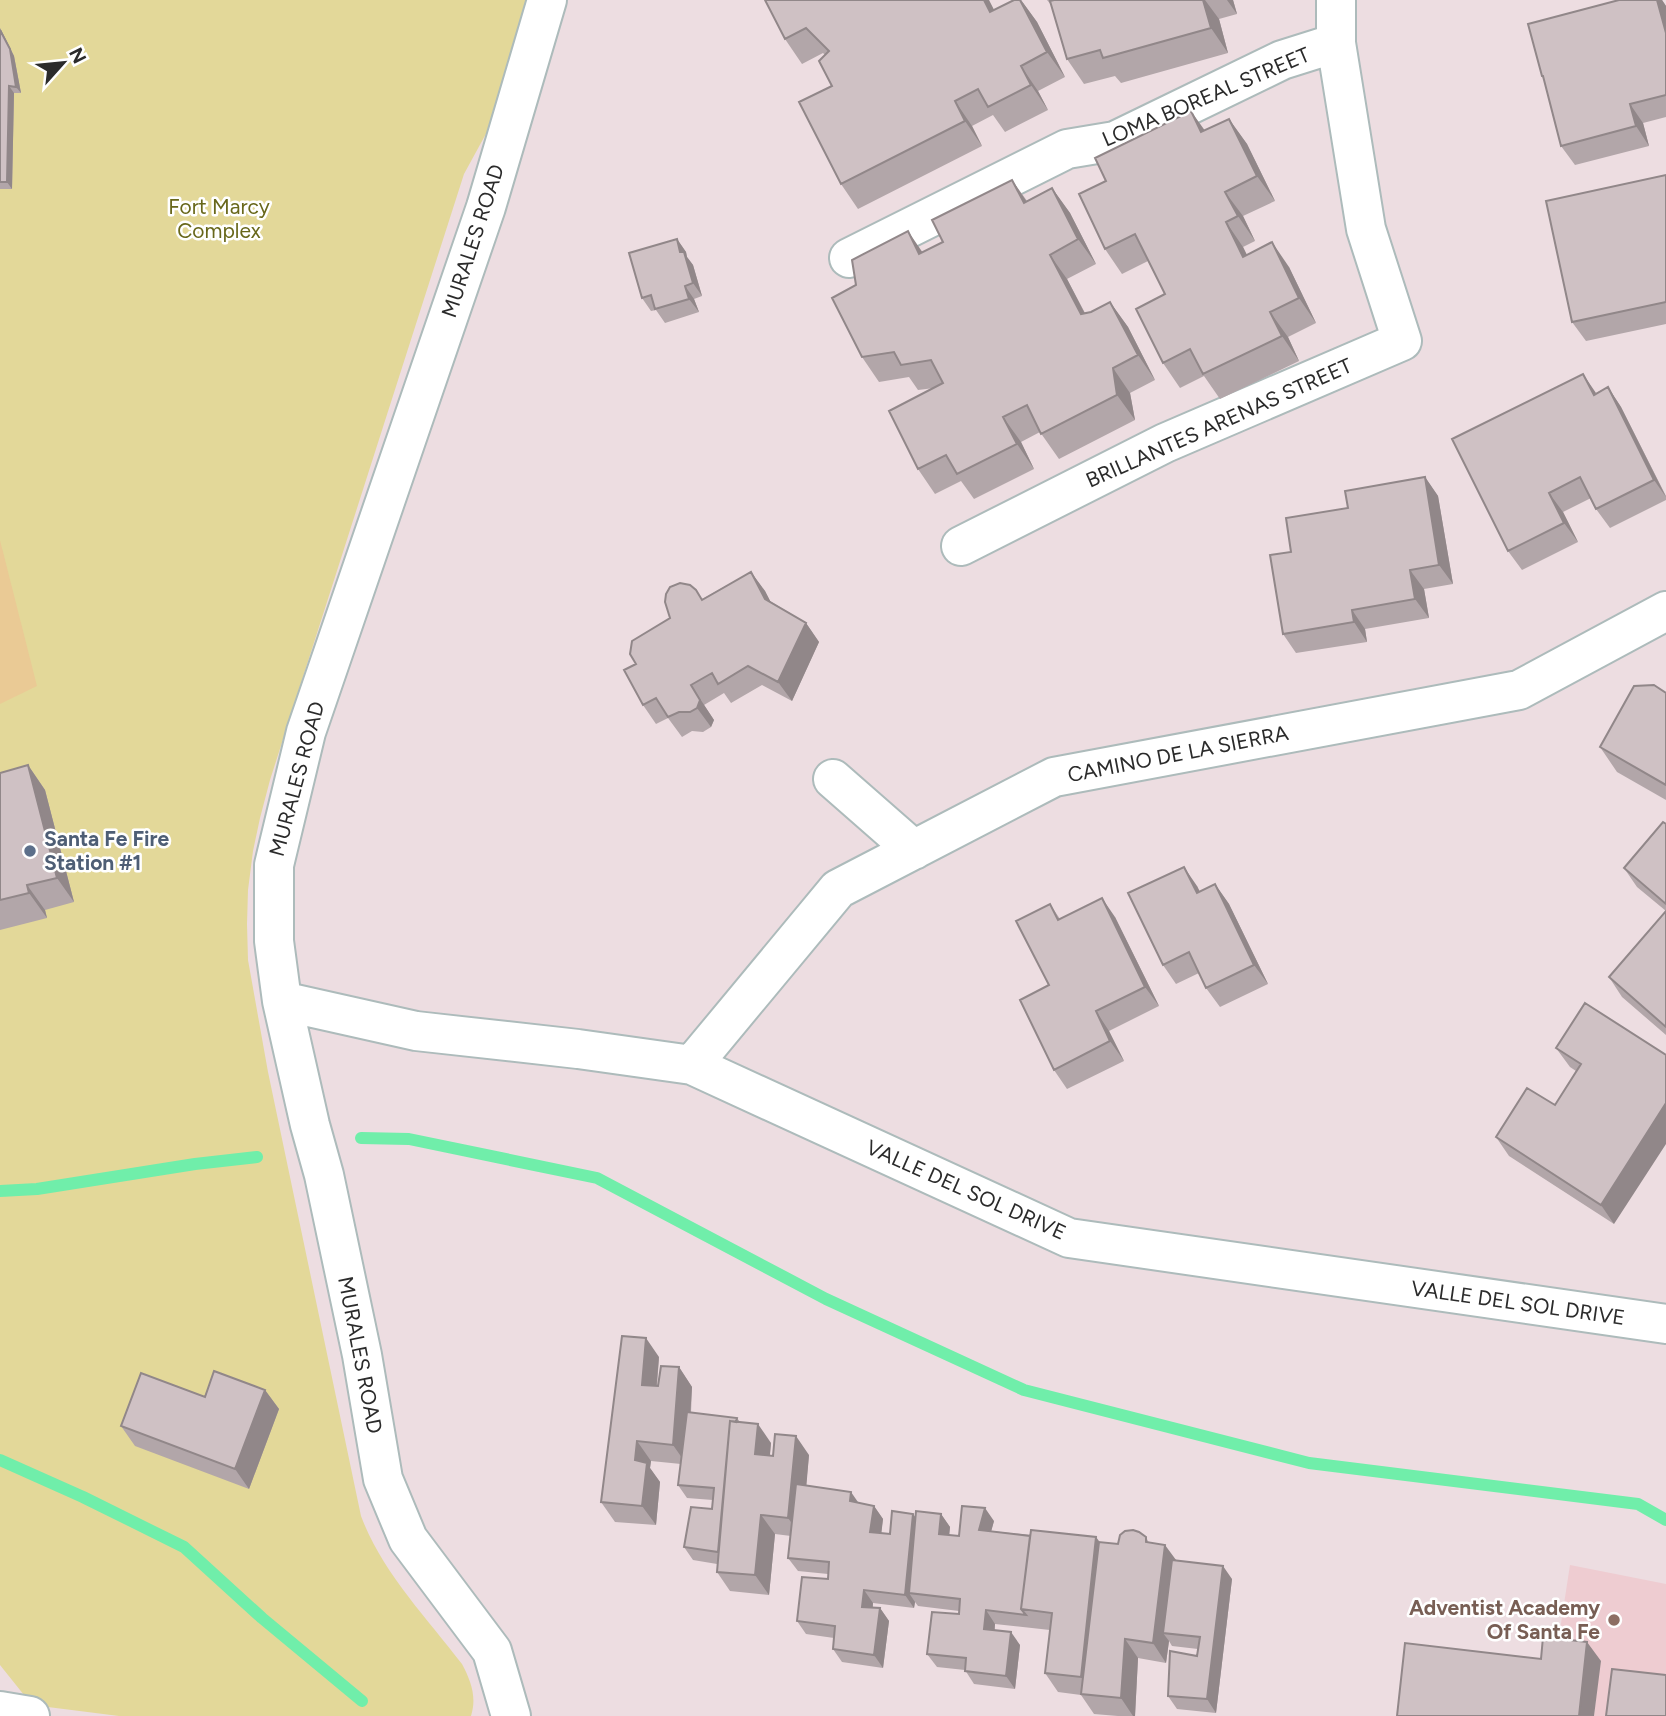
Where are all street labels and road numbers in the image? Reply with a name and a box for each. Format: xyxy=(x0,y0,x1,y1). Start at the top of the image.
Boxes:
street label: LOMA BOREAL STREET xyxy=(1098,41,1314,152)
street label: MURALES ROAD xyxy=(436,161,509,321)
street label: BRILLANTES ARENAS STREET xyxy=(1082,352,1356,493)
street label: MURALES ROAD xyxy=(264,699,329,859)
street label: CAMINO DE LA SIERRA xyxy=(1065,720,1290,787)
street label: VALLE DEL SOL DRIVE xyxy=(863,1134,1070,1245)
street label: MURALES ROAD xyxy=(333,1274,388,1436)
street label: VALLE DEL SOL DRIVE xyxy=(1409,1275,1627,1330)

